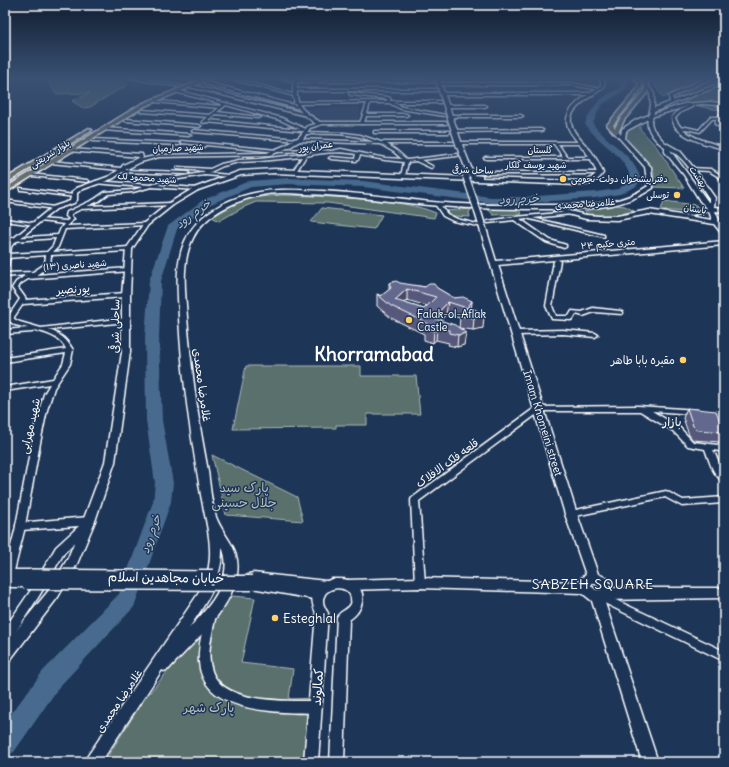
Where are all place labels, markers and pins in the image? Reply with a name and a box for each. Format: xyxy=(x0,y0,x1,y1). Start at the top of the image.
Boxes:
place label: دفتر پیشخوان دولت-نجومی xyxy=(571,173,668,185)
marker: دفتر پیشخوان دولت-نجومی xyxy=(558,174,568,184)
place label: توسلی xyxy=(646,189,669,201)
marker: توسلی xyxy=(672,190,682,200)
place label: Falak-ol-Aflak Castle xyxy=(417,307,487,334)
marker: Falak-ol-Aflak Castle xyxy=(404,315,414,325)
place label: مقبره بابا طاهر xyxy=(610,353,675,368)
marker: مقبره بابا طاهر xyxy=(678,355,688,365)
place label: Esteghlal xyxy=(283,610,336,627)
marker: Esteghlal xyxy=(270,613,280,623)

